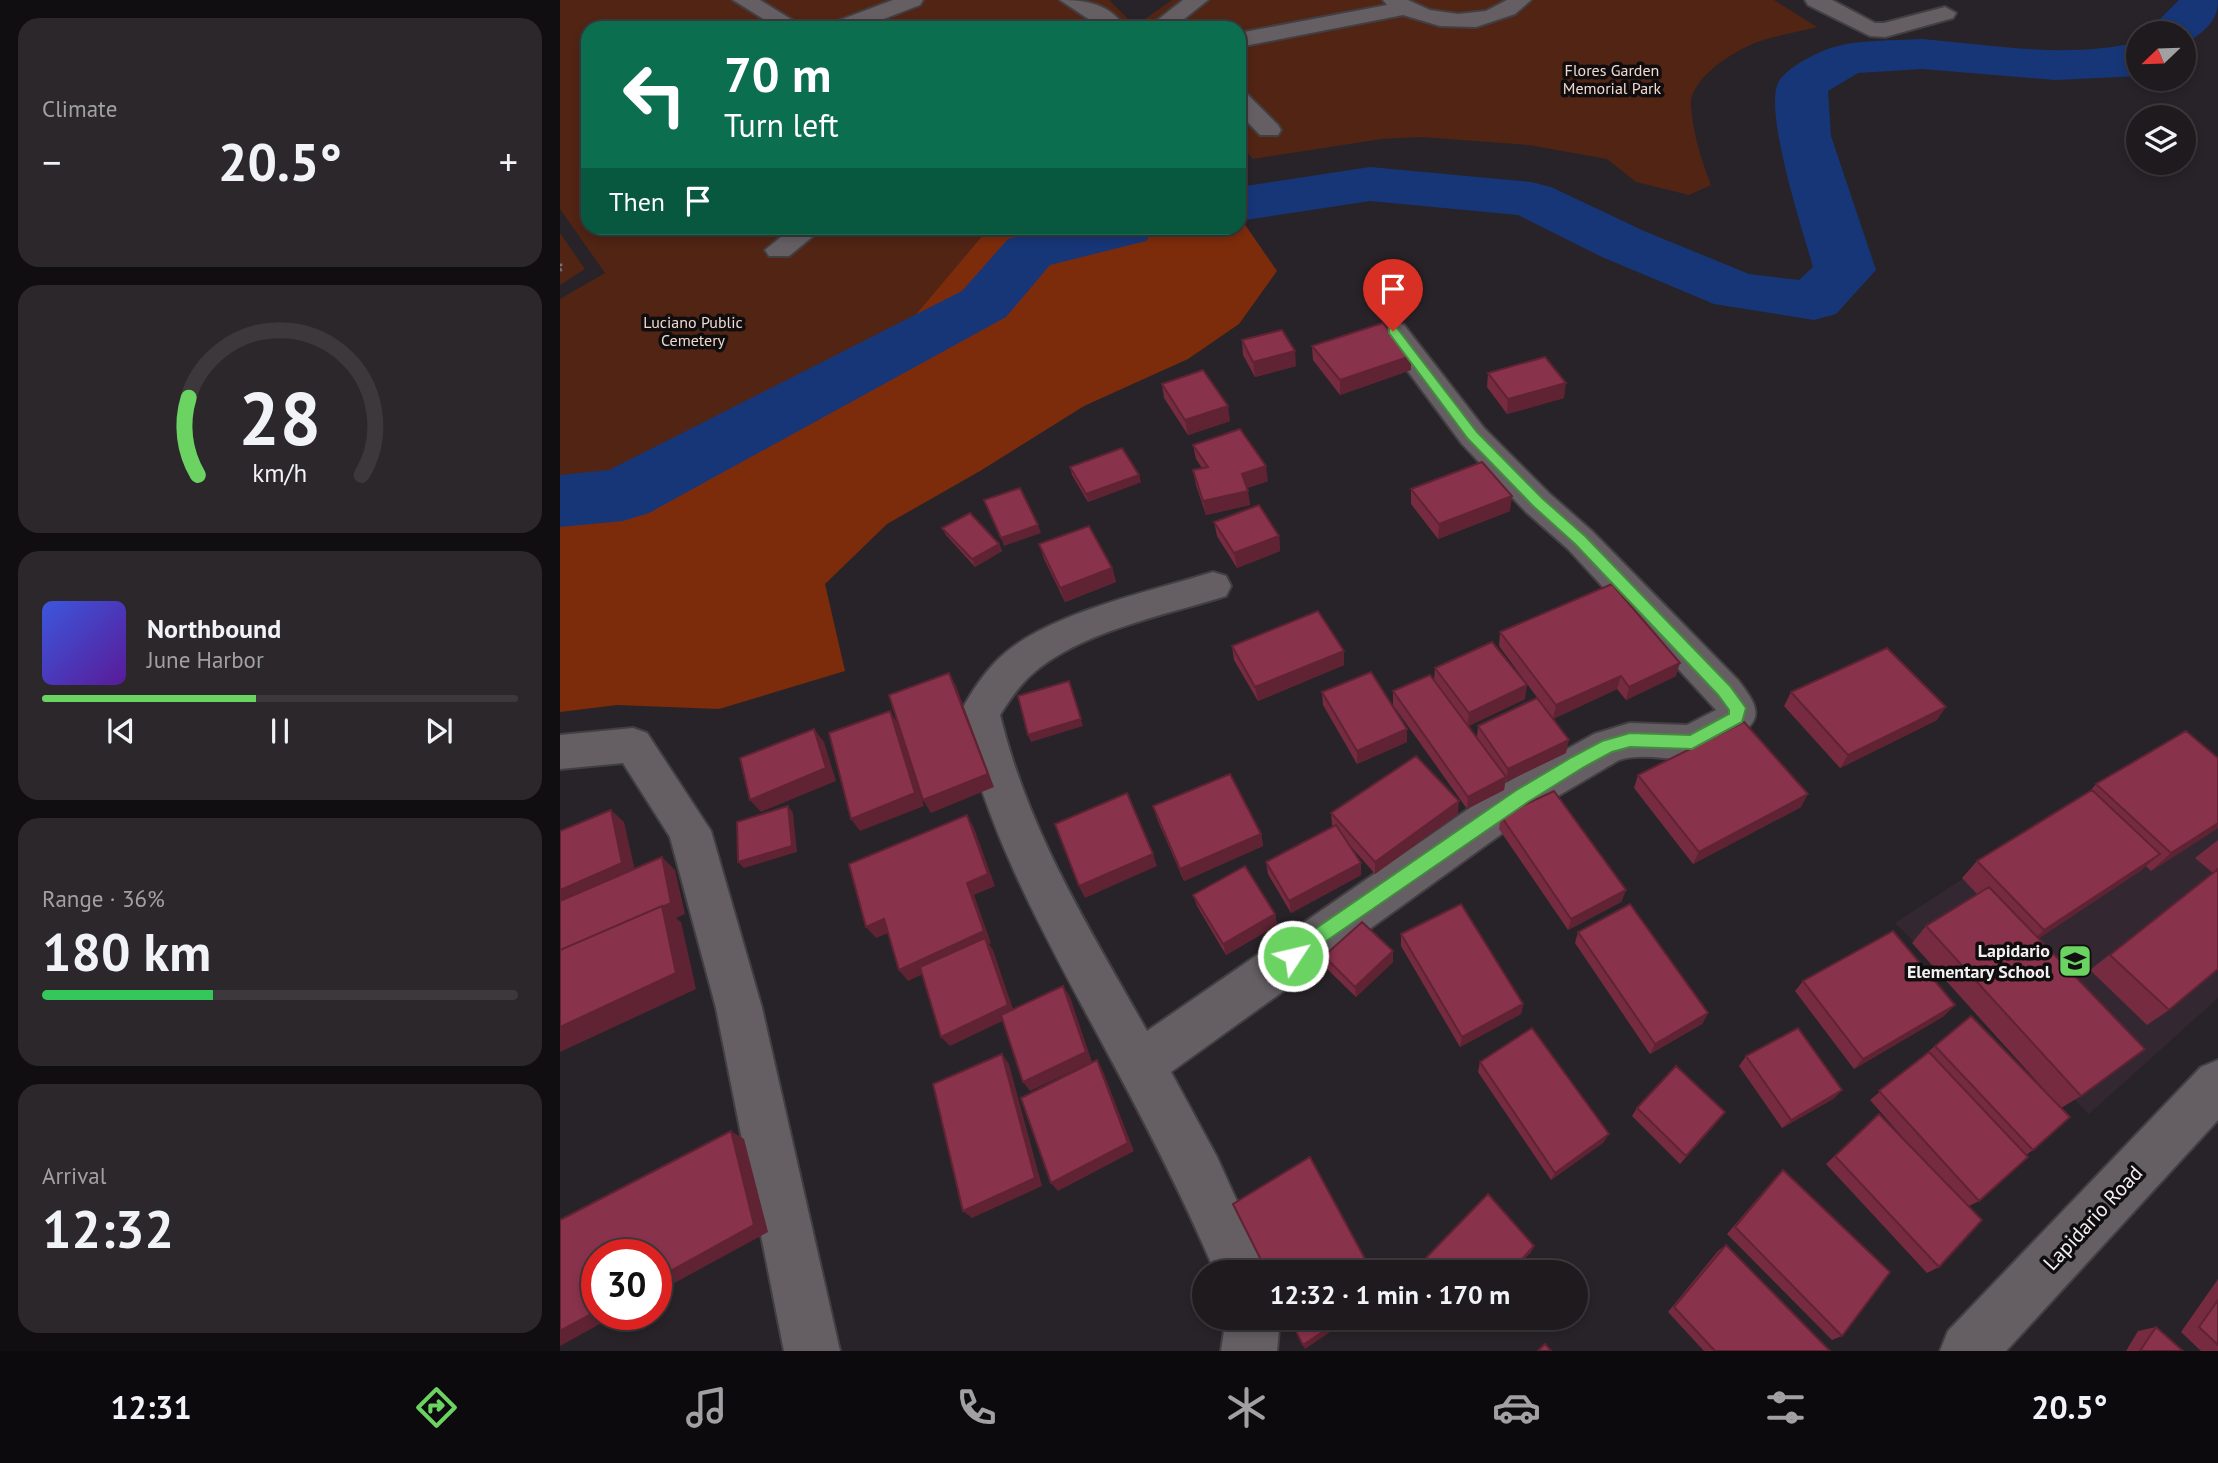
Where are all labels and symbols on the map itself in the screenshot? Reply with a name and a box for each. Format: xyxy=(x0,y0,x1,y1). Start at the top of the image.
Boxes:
north arrow xyxy=(2126,21,2196,91)
park label: Flores Garden Memorial Park xyxy=(1563,60,1662,98)
pin xyxy=(1363,259,1423,331)
park label: Luciano Public Cemetery xyxy=(643,312,743,350)
position arrow xyxy=(1256,919,1330,993)
place label: Lapidario Elementary School xyxy=(1907,939,2051,983)
school or university icon: Lapidario Elementary School xyxy=(2056,942,2094,980)
street label: Lapidario Road xyxy=(2037,1160,2148,1276)
speed limit sign: 30 xyxy=(581,1239,672,1330)

